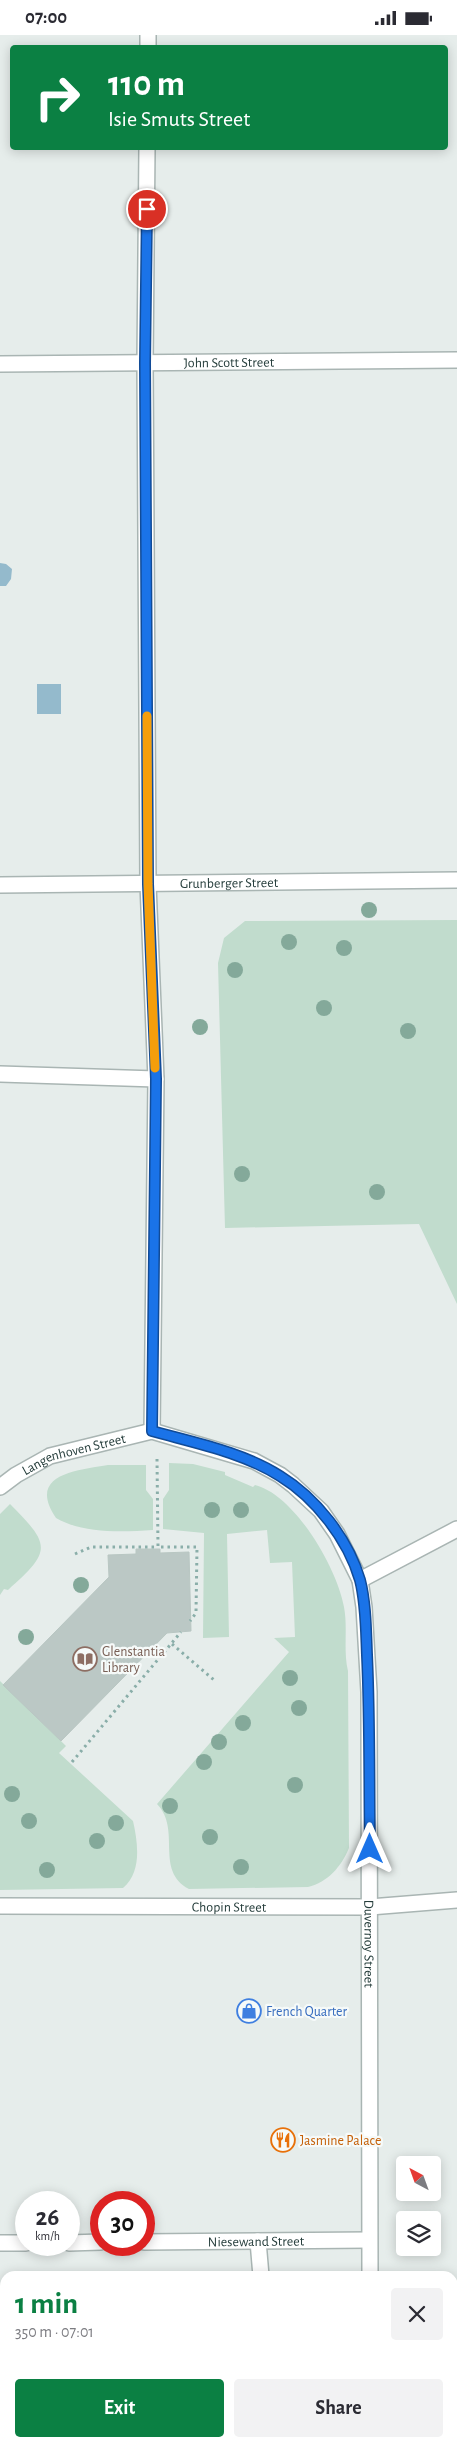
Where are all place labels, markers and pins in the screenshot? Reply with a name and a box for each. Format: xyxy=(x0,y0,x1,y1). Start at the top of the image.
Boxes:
pin xyxy=(126,188,168,230)
place label: Glenstantia Library xyxy=(102,1645,165,1675)
library icon: Glenstantia Library xyxy=(72,1646,98,1672)
shop icon: French Quarter xyxy=(236,1998,262,2024)
place label: French Quarter xyxy=(266,2005,347,2019)
restaurant icon: Jasmine Palace xyxy=(270,2127,296,2153)
place label: Jasmine Palace xyxy=(300,2134,381,2148)

